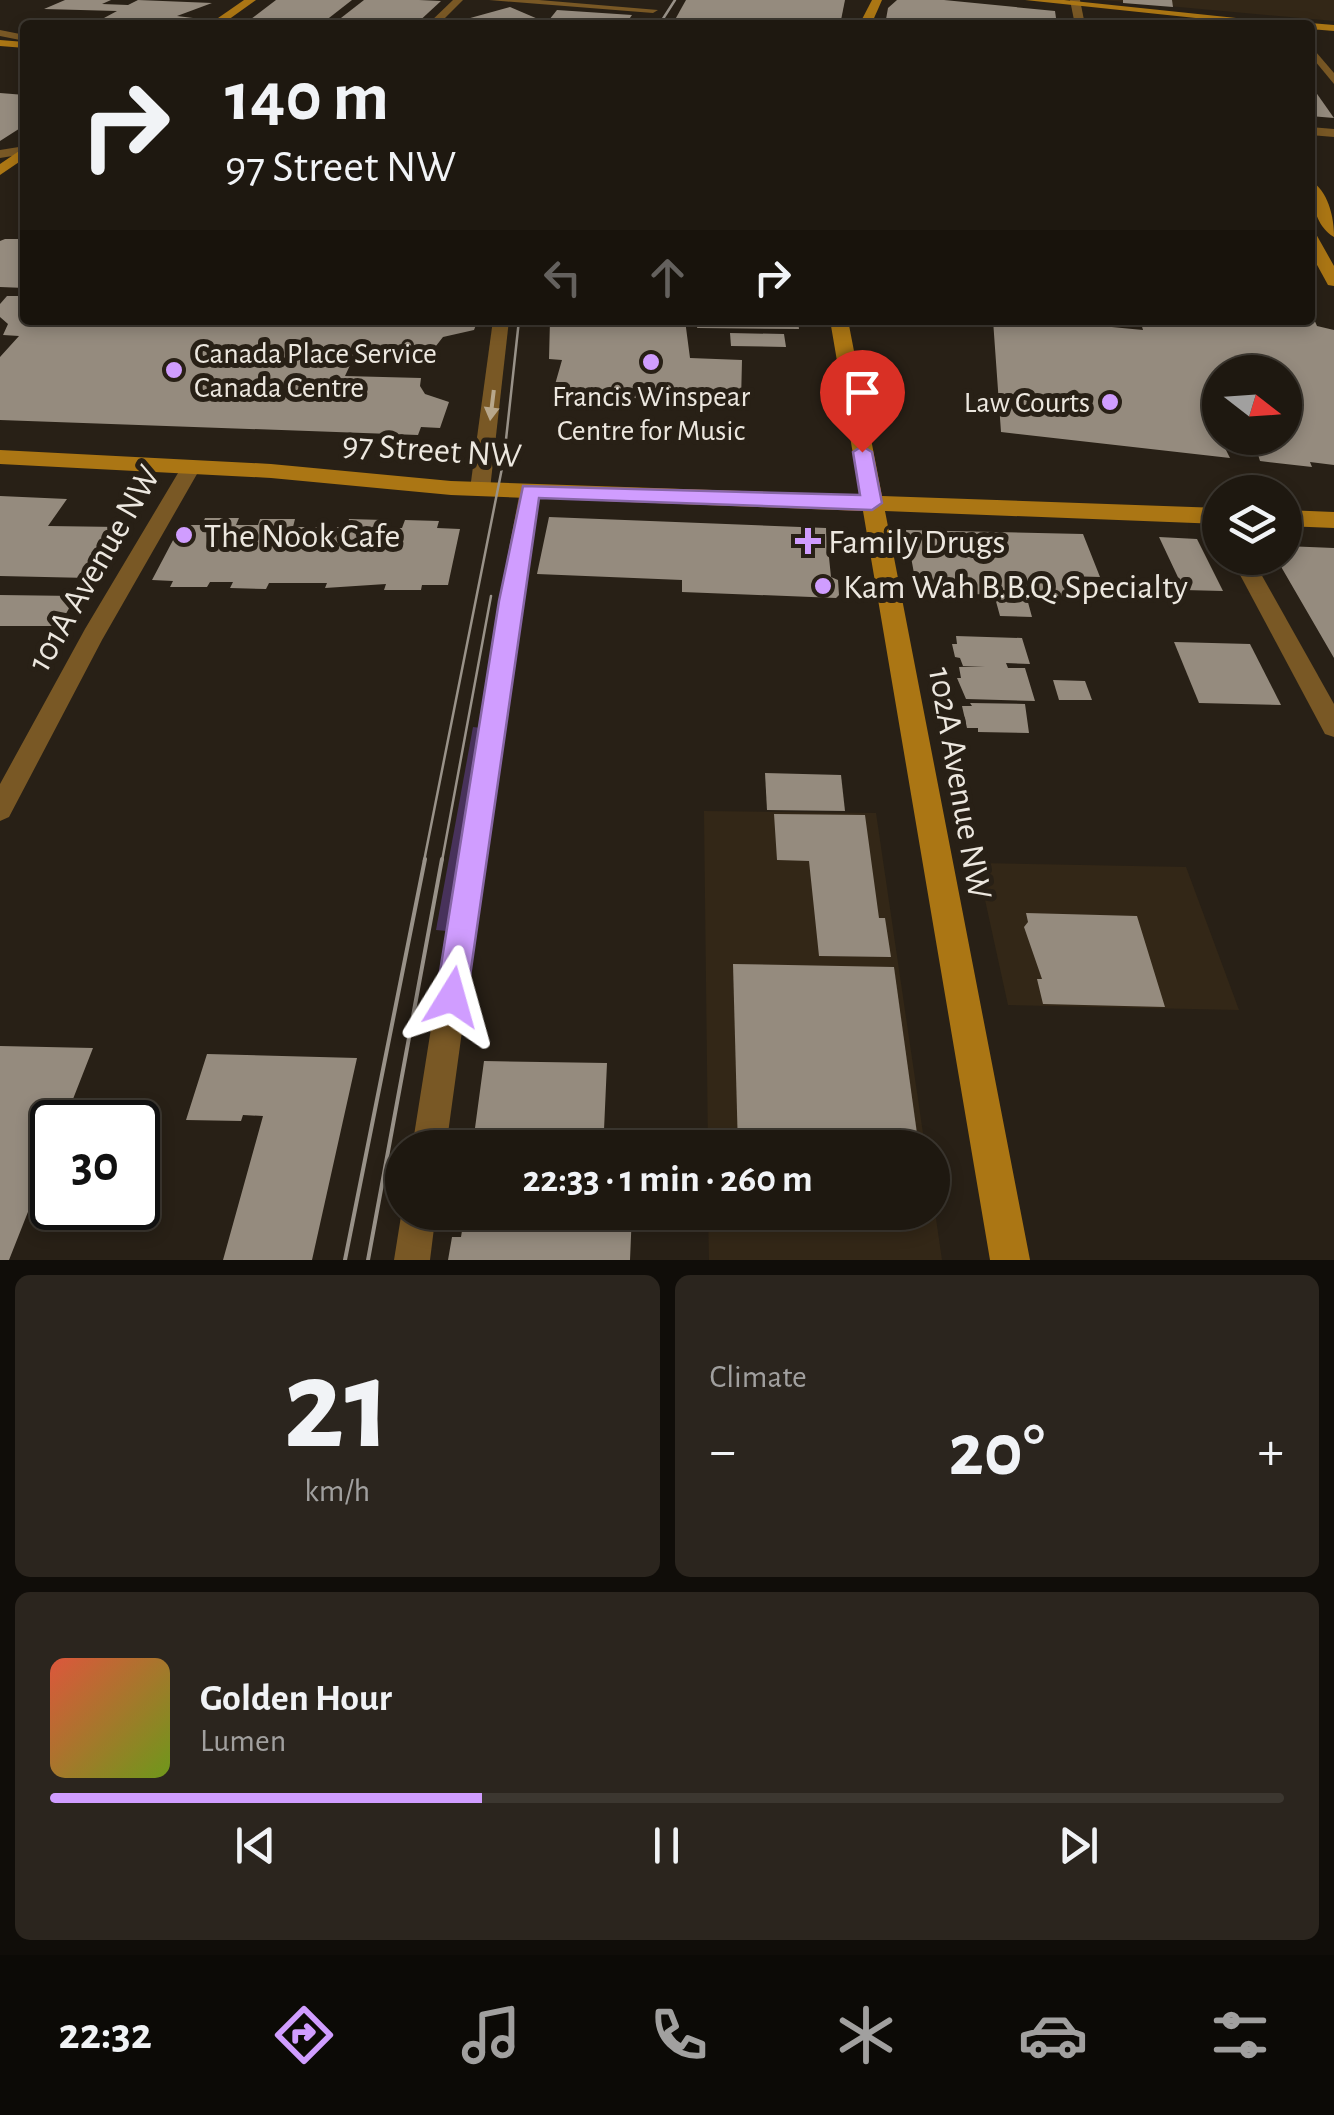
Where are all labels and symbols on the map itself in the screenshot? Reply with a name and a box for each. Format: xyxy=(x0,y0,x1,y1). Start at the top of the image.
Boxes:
place label: Canada Place Service Canada Centre xyxy=(194,339,437,403)
pin xyxy=(820,350,905,453)
marker: Francis Winspear Centre for Music xyxy=(640,351,662,373)
north arrow xyxy=(1202,355,1302,455)
marker: Canada Place Service Canada Centre xyxy=(163,359,185,381)
place label: Francis Winspear Centre for Music xyxy=(552,382,750,446)
place label: Law Courts xyxy=(964,388,1090,418)
one-way arrow xyxy=(484,389,500,421)
marker: Law Courts xyxy=(1099,391,1121,413)
street label: 97 Street NW xyxy=(341,427,523,474)
street label: 101A Avenue NW xyxy=(21,460,167,677)
place label: The Nook Cafe xyxy=(204,519,400,554)
marker: The Nook Cafe xyxy=(173,524,195,546)
place label: Family Drugs xyxy=(828,525,1006,560)
marker: Family Drugs xyxy=(797,530,819,552)
place label: Kam Wah B.B.Q. Specialty xyxy=(843,570,1188,605)
marker: Kam Wah B.B.Q. Specialty xyxy=(812,575,834,597)
street label: 102A Avenue NW xyxy=(922,665,997,902)
position arrow xyxy=(400,945,504,1049)
speed limit sign: 30 xyxy=(30,1100,160,1230)

